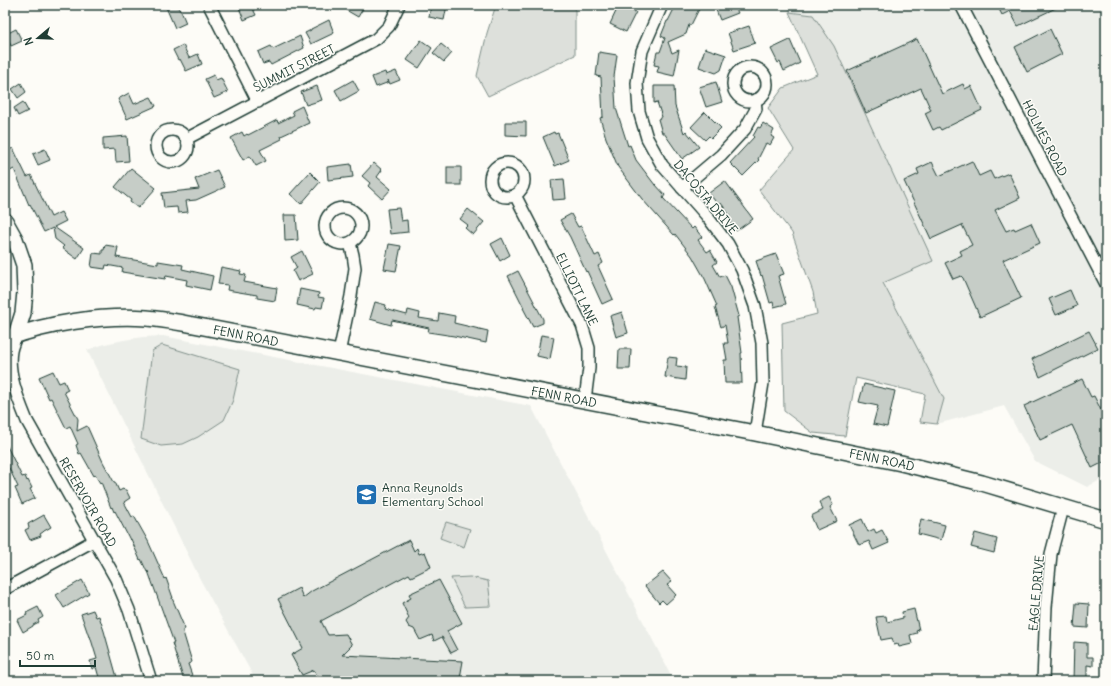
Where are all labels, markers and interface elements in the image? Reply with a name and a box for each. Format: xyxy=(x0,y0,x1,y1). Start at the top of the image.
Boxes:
north arrow xyxy=(18,18,58,58)
text: N xyxy=(21,35,36,47)
street label: SUMMIT STREET xyxy=(251,41,337,95)
street label: HOLMES ROAD xyxy=(1019,97,1071,179)
street label: DACOSTA DRIVE xyxy=(671,157,741,237)
street label: ELLIOTT LANE xyxy=(553,250,601,328)
street label: FENN ROAD xyxy=(212,321,280,349)
street label: FENN ROAD xyxy=(530,383,598,410)
street label: FENN ROAD xyxy=(848,445,916,474)
street label: RESERVOIR ROAD xyxy=(56,454,120,550)
place label: Anna Reynolds Elementary School xyxy=(382,480,483,509)
school or university icon: Anna Reynolds Elementary School xyxy=(354,481,380,507)
street label: EAGLE DRIVE xyxy=(1025,555,1047,631)
scale bar xyxy=(20,642,95,668)
text: 50 m xyxy=(26,648,55,663)

